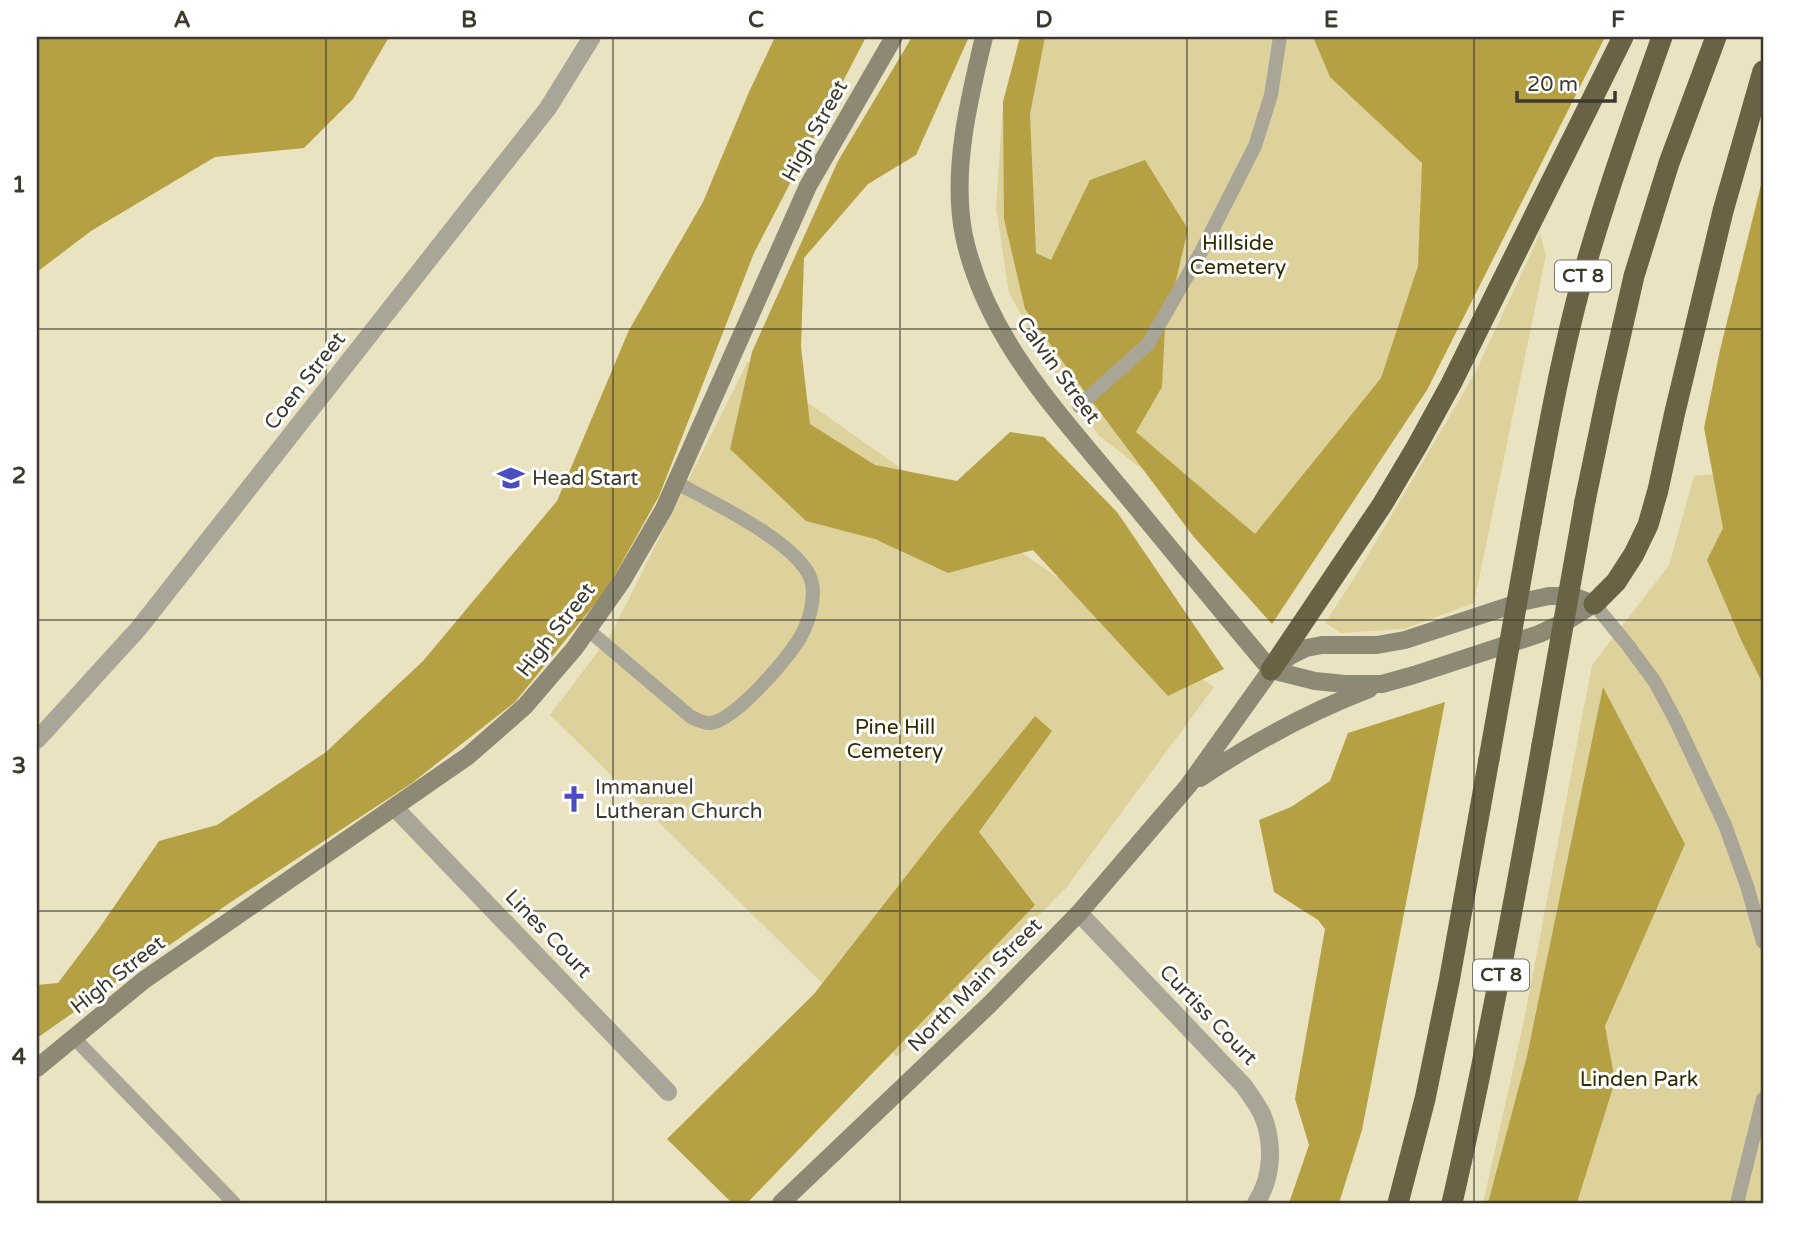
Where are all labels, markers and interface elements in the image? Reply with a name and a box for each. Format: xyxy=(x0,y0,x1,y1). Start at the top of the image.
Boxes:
text: A xyxy=(173,6,191,34)
text: B xyxy=(461,6,477,34)
text: C xyxy=(748,6,764,34)
text: D xyxy=(1035,6,1053,34)
text: E xyxy=(1324,6,1338,34)
text: F xyxy=(1611,6,1625,34)
scale bar xyxy=(1517,60,1615,104)
text: 20 m xyxy=(1527,72,1578,97)
street label: High Street xyxy=(777,76,853,186)
text: 1 xyxy=(12,171,26,199)
park label: Hillside Cemetery xyxy=(1190,231,1286,280)
road number: CT 8 xyxy=(1555,260,1611,292)
street label: Calvin Street xyxy=(1011,312,1105,428)
street label: Coen Street xyxy=(259,327,351,435)
text: 2 xyxy=(12,462,26,490)
school or university icon: Head Start xyxy=(496,463,526,493)
place label: Head Start xyxy=(532,466,638,491)
street label: High Street xyxy=(512,578,600,682)
park label: Pine Hill Cemetery xyxy=(847,715,943,764)
text: 3 xyxy=(12,752,26,780)
place label: Immanuel Lutheran Church xyxy=(595,775,762,824)
church icon: Immanuel Lutheran Church xyxy=(559,784,589,814)
street label: Lines Court xyxy=(500,885,596,983)
street label: North Main Street xyxy=(903,913,1047,1057)
street label: High Street xyxy=(66,931,170,1019)
road number: CT 8 xyxy=(1473,959,1529,990)
street label: Curtiss Court xyxy=(1154,960,1262,1070)
text: 4 xyxy=(12,1043,27,1071)
park label: Linden Park xyxy=(1580,1067,1698,1092)

